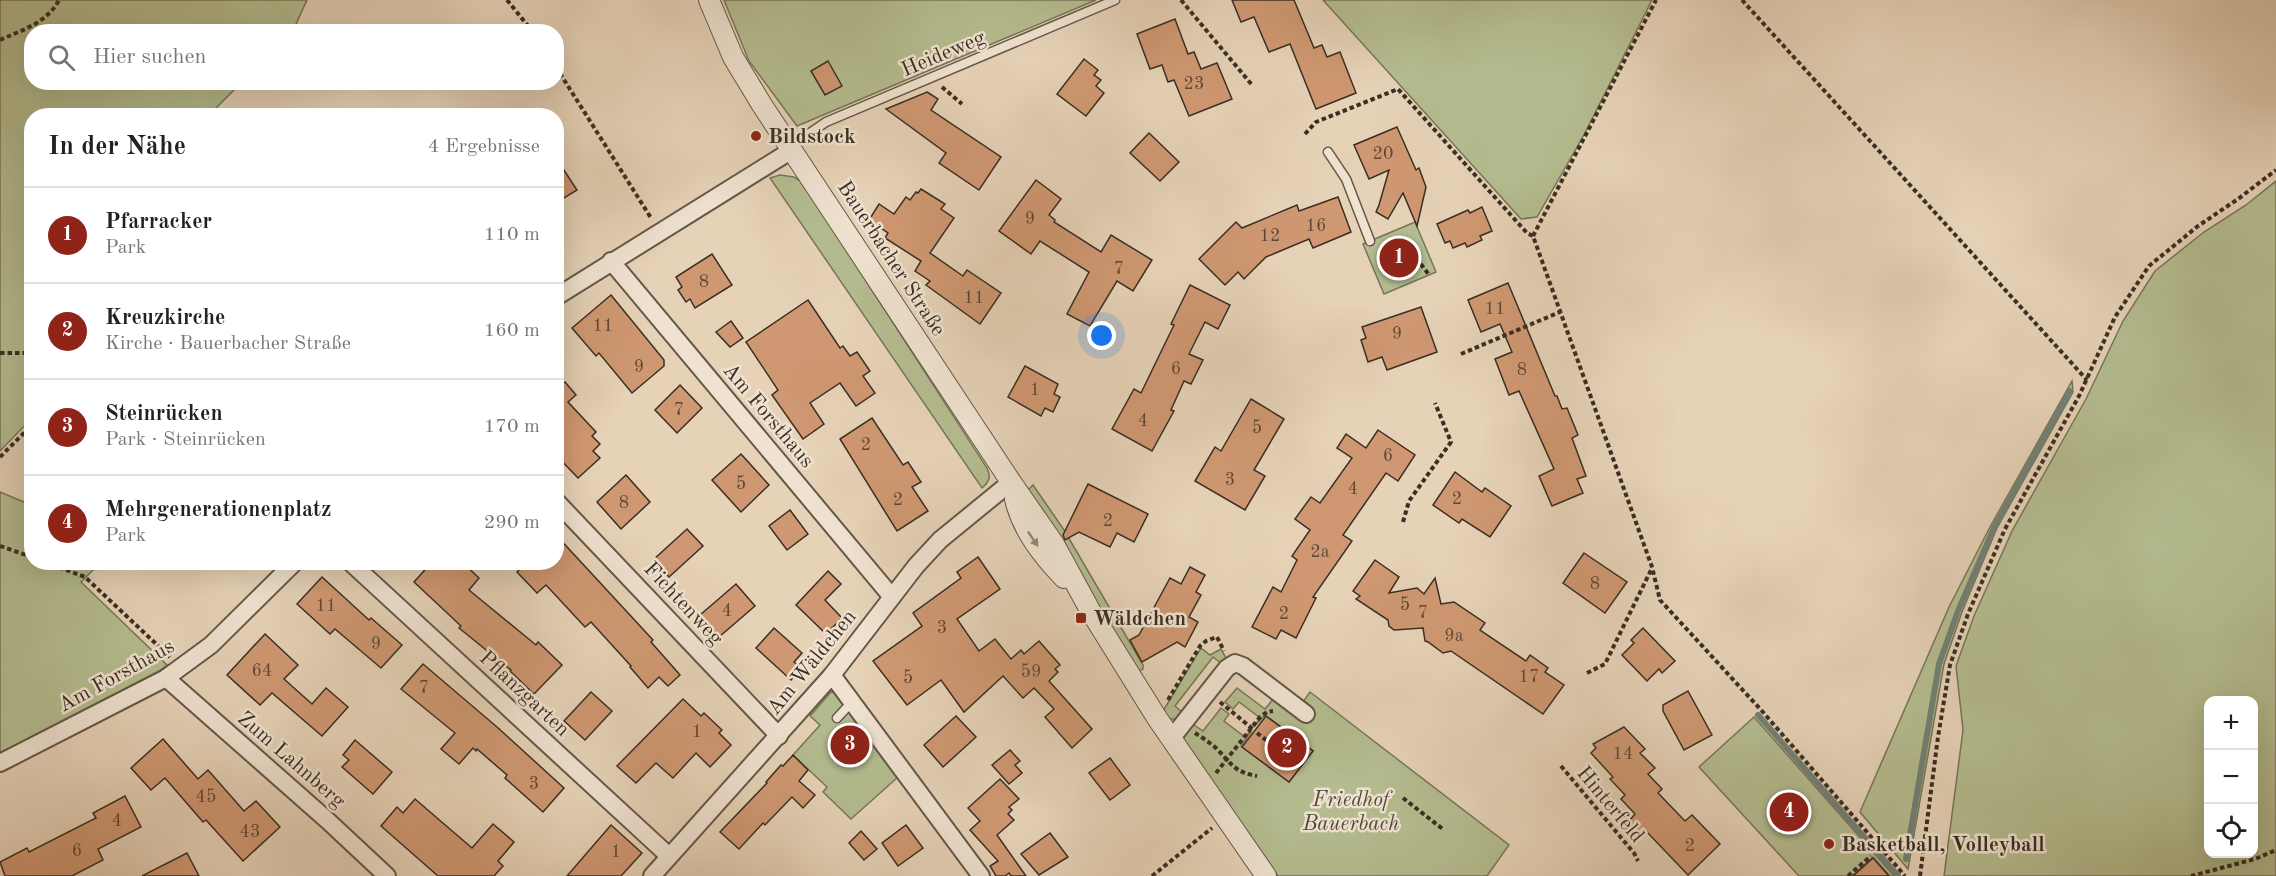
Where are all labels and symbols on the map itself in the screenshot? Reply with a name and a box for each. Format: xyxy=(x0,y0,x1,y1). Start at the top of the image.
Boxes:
street label: Heideweg xyxy=(899,27,989,81)
house number: 23 xyxy=(1184,75,1204,93)
place label: Bildstock xyxy=(768,127,856,148)
marker: Bildstock xyxy=(749,129,763,143)
house number: 20 xyxy=(1373,145,1393,163)
street label: Bauerbacher Straße xyxy=(833,178,949,340)
house number: 9 xyxy=(1025,210,1035,228)
house number: 16 xyxy=(1306,217,1326,235)
house number: 12 xyxy=(1260,227,1280,245)
pin: 1 xyxy=(1380,236,1418,280)
house number: 7 xyxy=(1114,260,1124,278)
house number: 8 xyxy=(699,273,709,291)
house number: 11 xyxy=(964,289,984,307)
house number: 11 xyxy=(1485,300,1505,318)
house number: 11 xyxy=(593,317,613,335)
your location xyxy=(1087,321,1116,350)
house number: 9 xyxy=(1392,325,1402,343)
house number: 9 xyxy=(634,358,644,376)
street label: Am Forsthaus xyxy=(718,360,817,472)
house number: 6 xyxy=(1171,360,1181,378)
house number: 8 xyxy=(1517,361,1527,379)
house number: 1 xyxy=(1030,381,1040,399)
house number: 7 xyxy=(674,401,684,419)
house number: 4 xyxy=(1138,412,1148,430)
house number: 5 xyxy=(1252,419,1262,437)
house number: 2 xyxy=(861,436,871,454)
house number: 6 xyxy=(1383,447,1393,465)
house number: 3 xyxy=(1225,471,1235,489)
house number: 5 xyxy=(736,475,746,493)
house number: 4 xyxy=(1348,480,1358,498)
house number: 2 xyxy=(1452,490,1462,508)
house number: 2 xyxy=(893,491,903,509)
house number: 8 xyxy=(619,494,629,512)
house number: 2 xyxy=(1103,512,1113,530)
one-way arrow xyxy=(1027,531,1038,547)
house number: 2a xyxy=(1310,543,1330,561)
street label: Fichtenweg xyxy=(639,558,727,650)
house number: 8 xyxy=(1590,575,1600,593)
house number: 5 xyxy=(1400,596,1410,614)
house number: 11 xyxy=(316,597,336,615)
house number: 4 xyxy=(722,602,732,620)
house number: 7 xyxy=(1418,604,1428,622)
house number: 2 xyxy=(1279,605,1289,623)
street label: Am Wäldchen xyxy=(764,606,861,719)
place label: Wäldchen xyxy=(1093,609,1186,630)
marker: Wäldchen xyxy=(1074,611,1088,625)
house number: 3 xyxy=(937,619,947,637)
house number: 9a xyxy=(1444,627,1464,645)
house number: 9 xyxy=(371,635,381,653)
street label: Am Forsthaus xyxy=(55,636,178,717)
street label: Pflanzgarten xyxy=(475,647,573,741)
house number: 64 xyxy=(252,662,272,680)
house number: 59 xyxy=(1021,663,1041,681)
house number: 17 xyxy=(1519,668,1539,686)
house number: 5 xyxy=(903,669,913,687)
house number: 7 xyxy=(419,679,429,697)
street label: Zum Lahnberg xyxy=(233,708,349,813)
pin: 3 xyxy=(830,722,870,768)
house number: 1 xyxy=(692,723,702,741)
pin: 2 xyxy=(1268,726,1306,771)
house number: 14 xyxy=(1613,745,1633,763)
street label: Hinterfeld xyxy=(1572,763,1648,847)
house number: 3 xyxy=(529,775,539,793)
house number: 45 xyxy=(196,788,216,806)
park label: Friedhof Bauerbach xyxy=(1302,790,1399,835)
pin: 4 xyxy=(1770,790,1808,834)
house number: 4 xyxy=(112,812,122,830)
house number: 43 xyxy=(240,823,260,841)
place label: Basketball, Volleyball xyxy=(1841,835,2045,856)
house number: 2 xyxy=(1685,837,1695,855)
marker: Basketball, Volleyball xyxy=(1822,837,1836,851)
house number: 6 xyxy=(72,842,82,860)
house number: 1 xyxy=(611,843,621,861)

